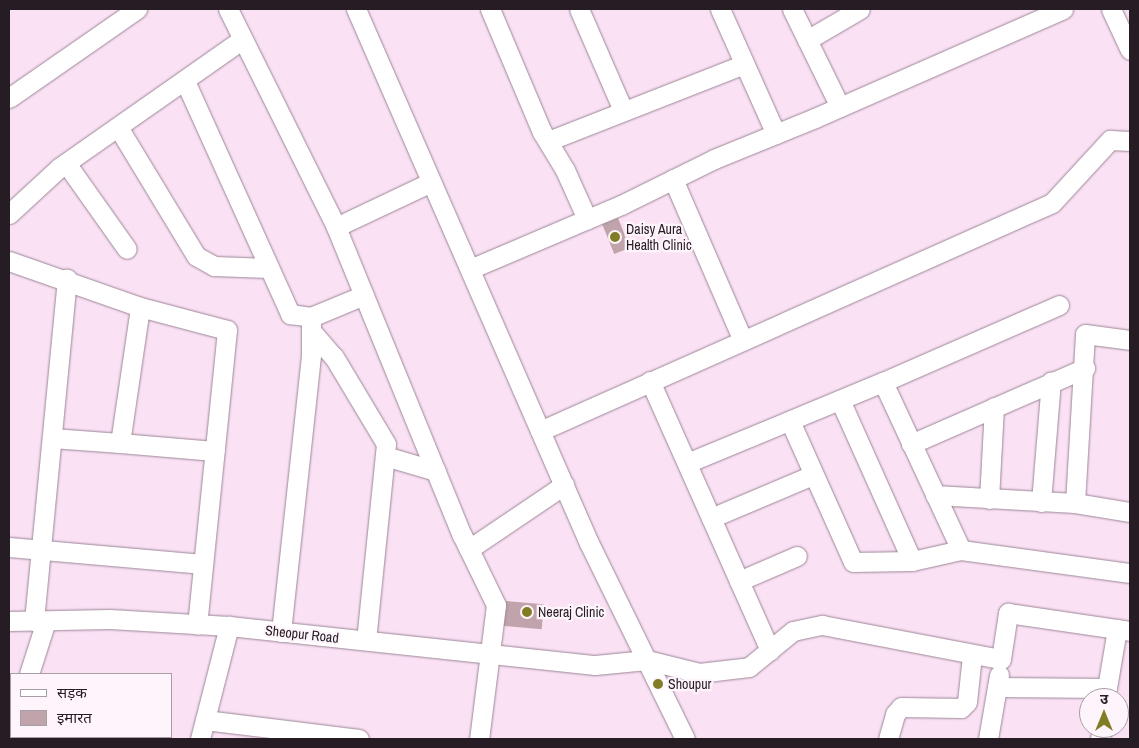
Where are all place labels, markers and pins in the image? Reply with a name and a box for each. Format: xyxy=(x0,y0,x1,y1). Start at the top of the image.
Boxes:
place label: Daisy Aura Health Clinic xyxy=(626,221,692,253)
marker: Daisy Aura Health Clinic xyxy=(608,230,622,244)
place label: Neeraj Clinic xyxy=(538,604,604,620)
marker: Neeraj Clinic xyxy=(520,605,534,619)
place label: Shoupur xyxy=(668,676,711,692)
marker: Shoupur xyxy=(652,678,664,690)

